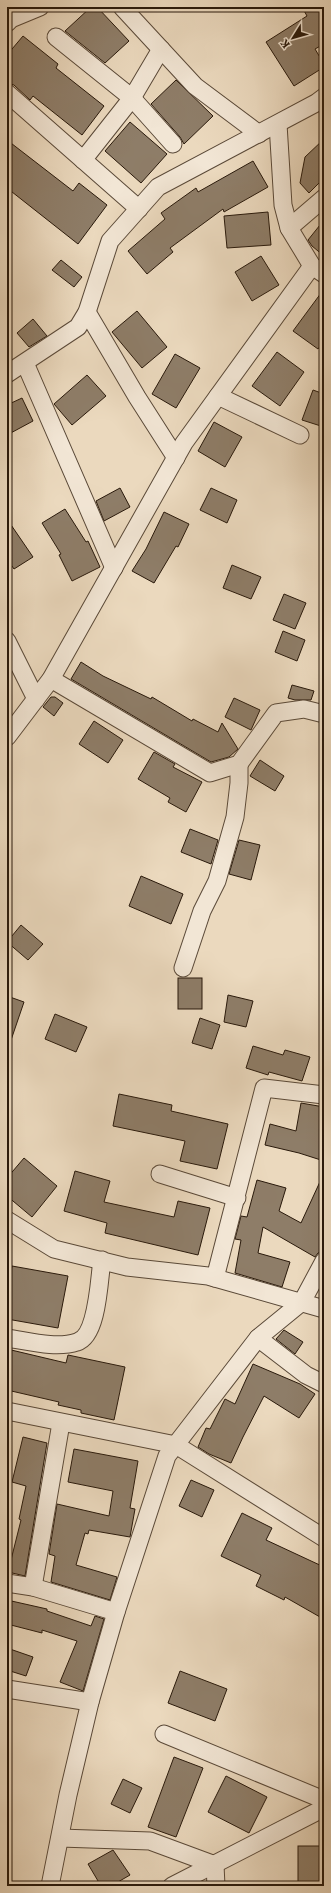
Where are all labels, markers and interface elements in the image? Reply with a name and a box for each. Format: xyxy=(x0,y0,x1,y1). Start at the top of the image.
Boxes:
north arrow xyxy=(273,18,313,58)
text: K xyxy=(278,35,295,51)

